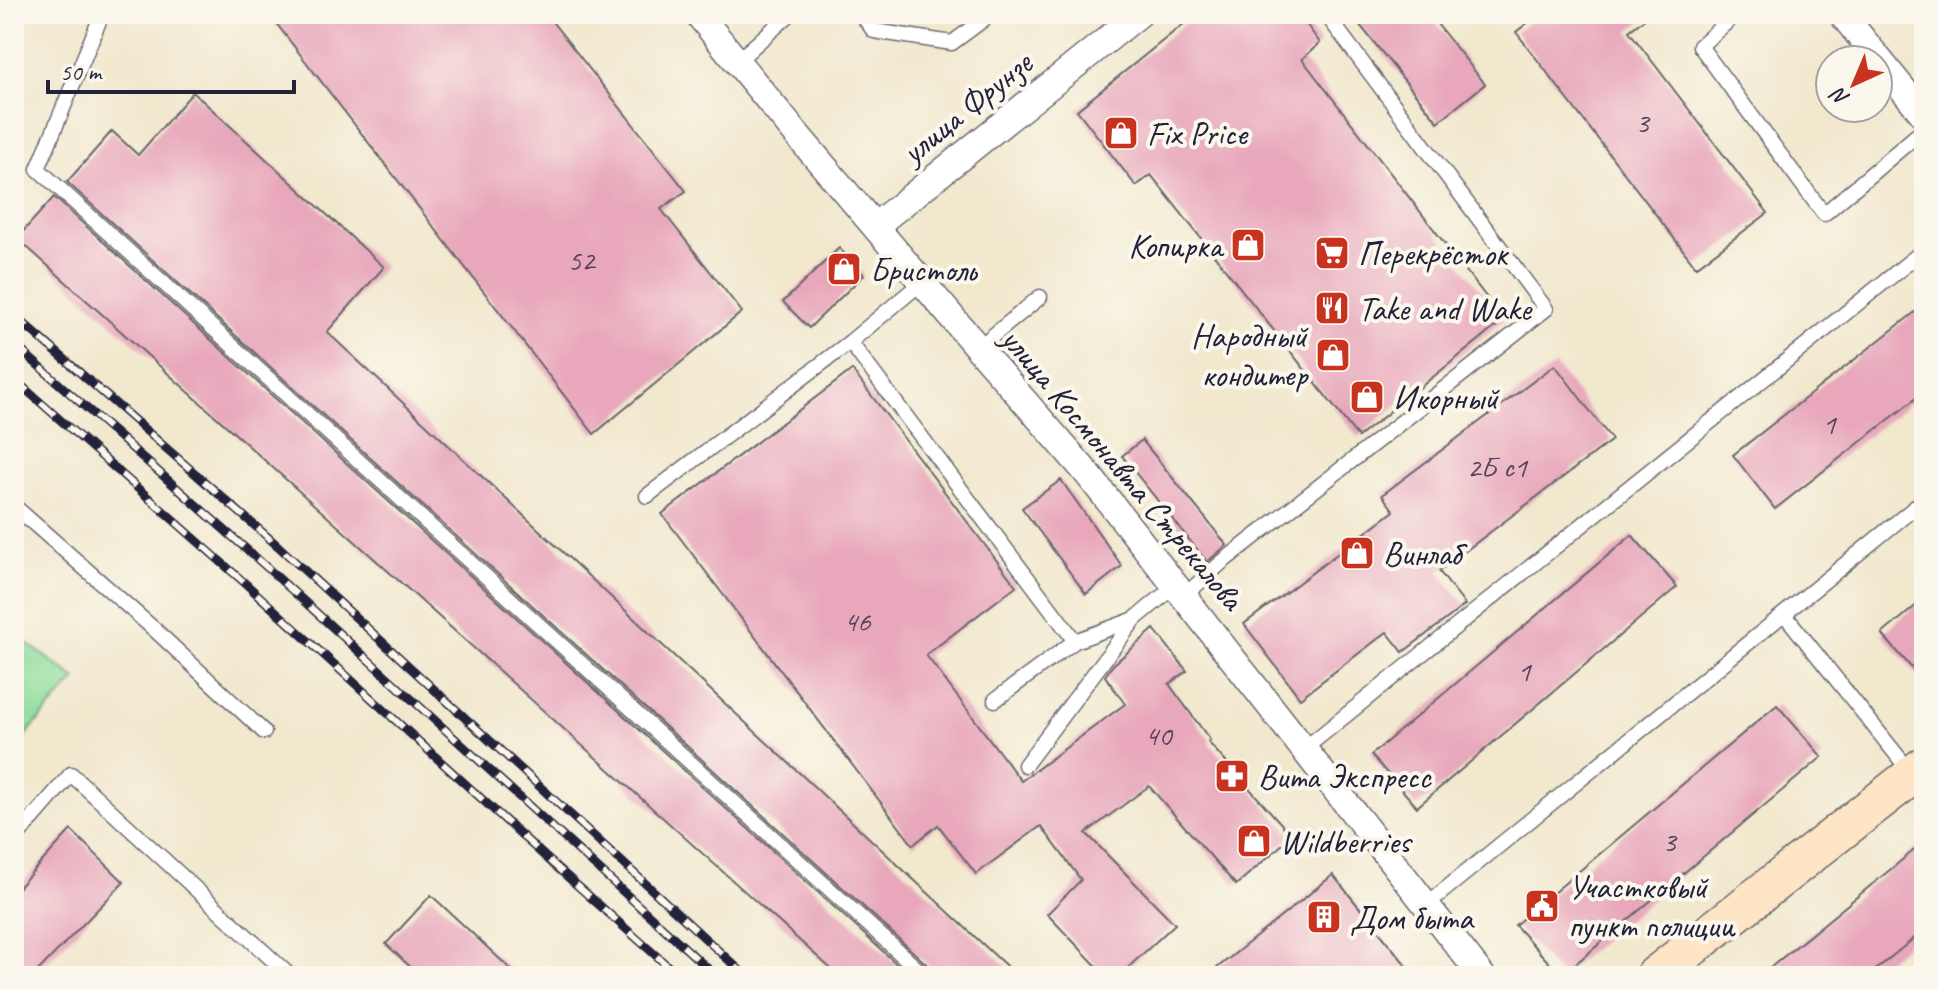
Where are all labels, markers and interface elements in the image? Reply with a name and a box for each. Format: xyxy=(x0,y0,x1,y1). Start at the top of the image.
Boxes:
street label: улица Фрунзе xyxy=(891,40,1042,174)
scale bar xyxy=(48,44,294,94)
north arrow xyxy=(1814,44,1894,124)
text: 50 m xyxy=(60,57,103,87)
text: N xyxy=(1824,81,1855,112)
house number: 3 xyxy=(1635,103,1651,141)
place label: Fix Price xyxy=(1147,112,1249,155)
shop icon: Fix Price xyxy=(1102,114,1140,152)
place label: Копирка xyxy=(1129,224,1225,267)
shop icon: Копирка xyxy=(1229,226,1267,264)
place label: Перекрёсток xyxy=(1358,232,1510,275)
supermarket icon: Перекрёсток xyxy=(1313,234,1351,272)
house number: 52 xyxy=(568,241,597,279)
place label: Бристоль xyxy=(870,248,979,291)
shop icon: Бристоль xyxy=(825,250,863,288)
place label: Take and Wake xyxy=(1358,287,1533,330)
restaurant icon: Take and Wake xyxy=(1313,289,1351,327)
place label: Народный кондитер xyxy=(1191,314,1309,396)
street label: улица Космонавта Стрекалова xyxy=(990,317,1255,620)
shop icon: Народный кондитер xyxy=(1314,336,1352,374)
place label: Икорный xyxy=(1393,376,1500,419)
shop icon: Икорный xyxy=(1348,378,1386,416)
house number: 1 xyxy=(1822,405,1837,443)
house number: 2Б с1 xyxy=(1467,448,1529,486)
place label: Винлаб xyxy=(1383,532,1468,575)
shop icon: Винлаб xyxy=(1338,534,1376,572)
house number: 46 xyxy=(844,602,872,640)
house number: 1 xyxy=(1517,652,1532,690)
house number: 40 xyxy=(1145,716,1174,754)
place label: Вита Экспресс xyxy=(1258,755,1433,798)
pharmacy icon: Вита Экспресс xyxy=(1213,757,1251,795)
place label: Wildberries xyxy=(1280,820,1414,863)
shop icon: Wildberries xyxy=(1235,822,1273,860)
house number: 3 xyxy=(1662,822,1678,860)
place label: Участковый пункт полиции xyxy=(1568,865,1736,947)
public building icon: Участковый пункт полиции xyxy=(1523,887,1561,925)
place label: Дом быта xyxy=(1350,896,1475,939)
building icon: Дом быта xyxy=(1305,898,1343,936)

